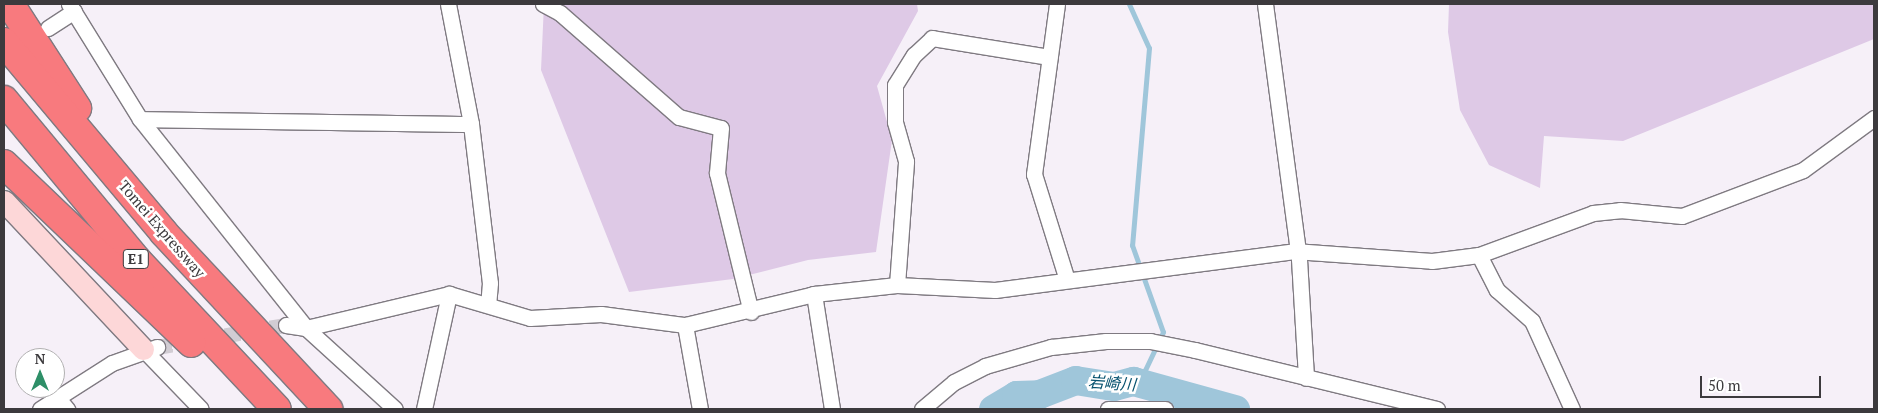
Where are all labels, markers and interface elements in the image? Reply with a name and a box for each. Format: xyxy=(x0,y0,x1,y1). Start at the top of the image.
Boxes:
street label: Tomei Expressway xyxy=(115,177,209,281)
road number: E1 xyxy=(122,248,150,270)
north arrow xyxy=(15,348,65,398)
text: N xyxy=(35,349,45,368)
scale bar xyxy=(1703,366,1824,398)
water label: 岩崎川 xyxy=(1087,372,1137,394)
text: 50 m xyxy=(1708,375,1741,395)

